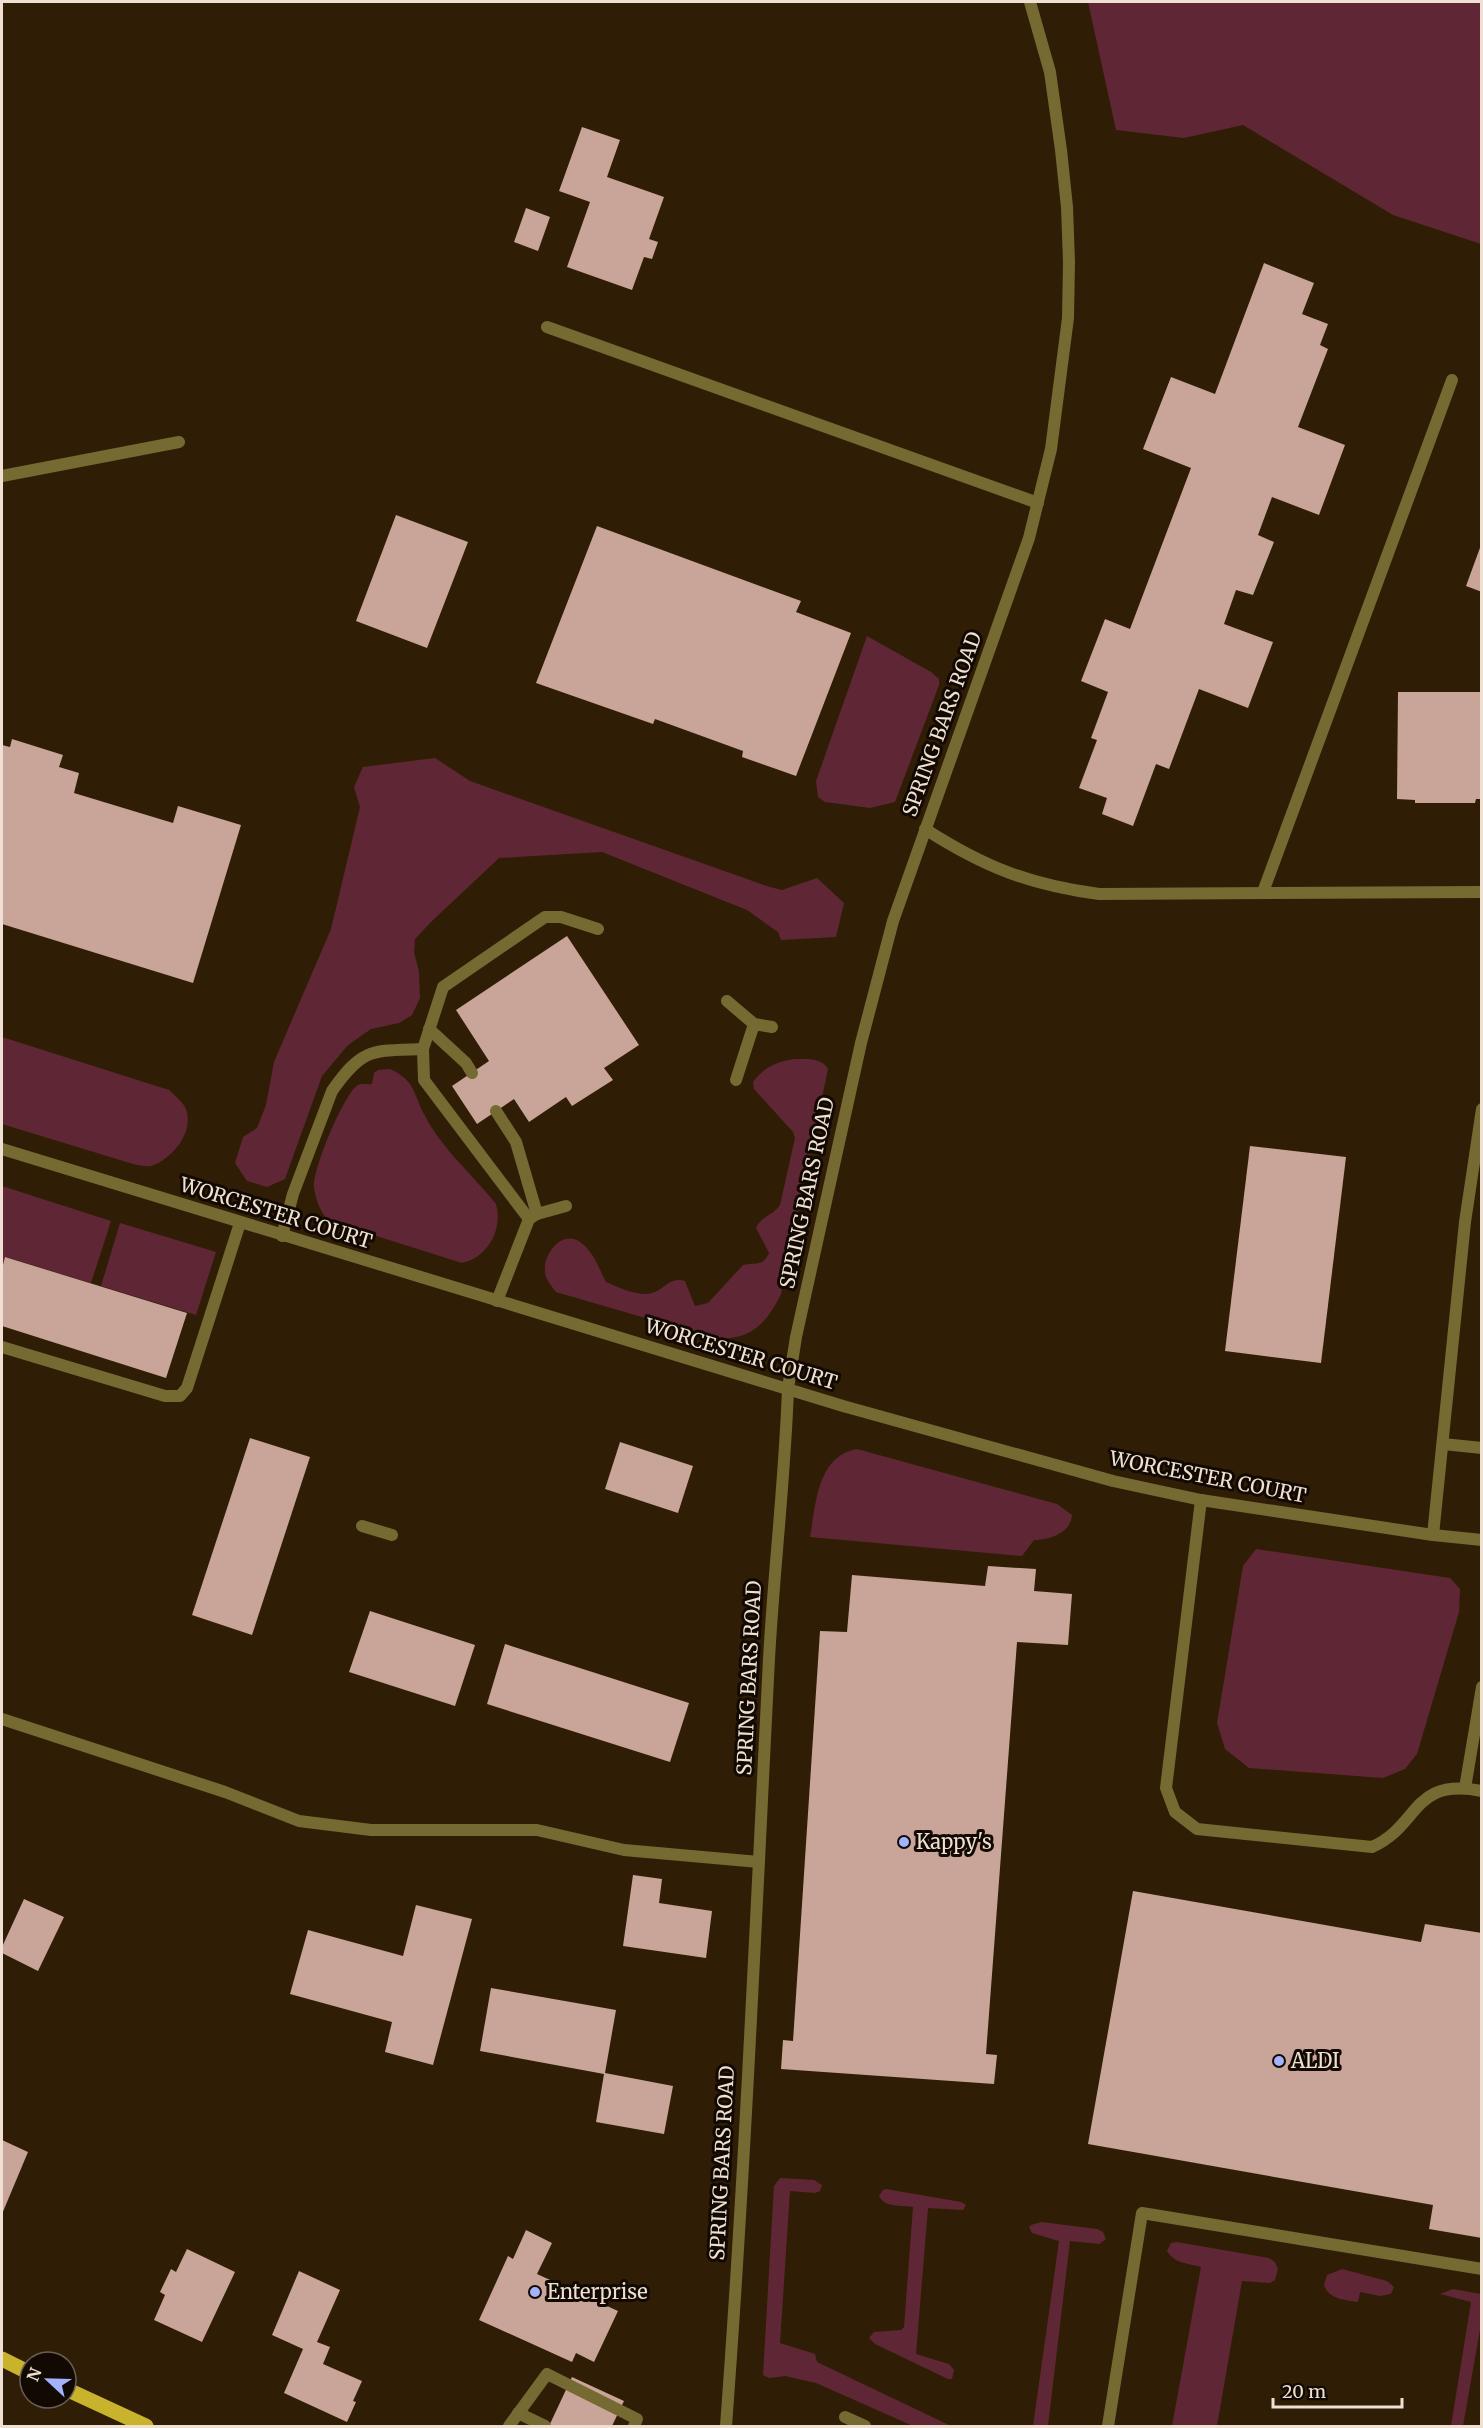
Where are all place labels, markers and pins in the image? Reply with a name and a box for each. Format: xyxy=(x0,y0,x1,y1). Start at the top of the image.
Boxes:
place label: Kappy's xyxy=(916,1829,992,1854)
marker: Kappy's xyxy=(897,1835,911,1849)
place label: ALDI xyxy=(1290,2048,1339,2073)
marker: ALDI xyxy=(1272,2054,1286,2068)
place label: Enterprise xyxy=(547,2279,648,2304)
marker: Enterprise xyxy=(528,2285,542,2299)

